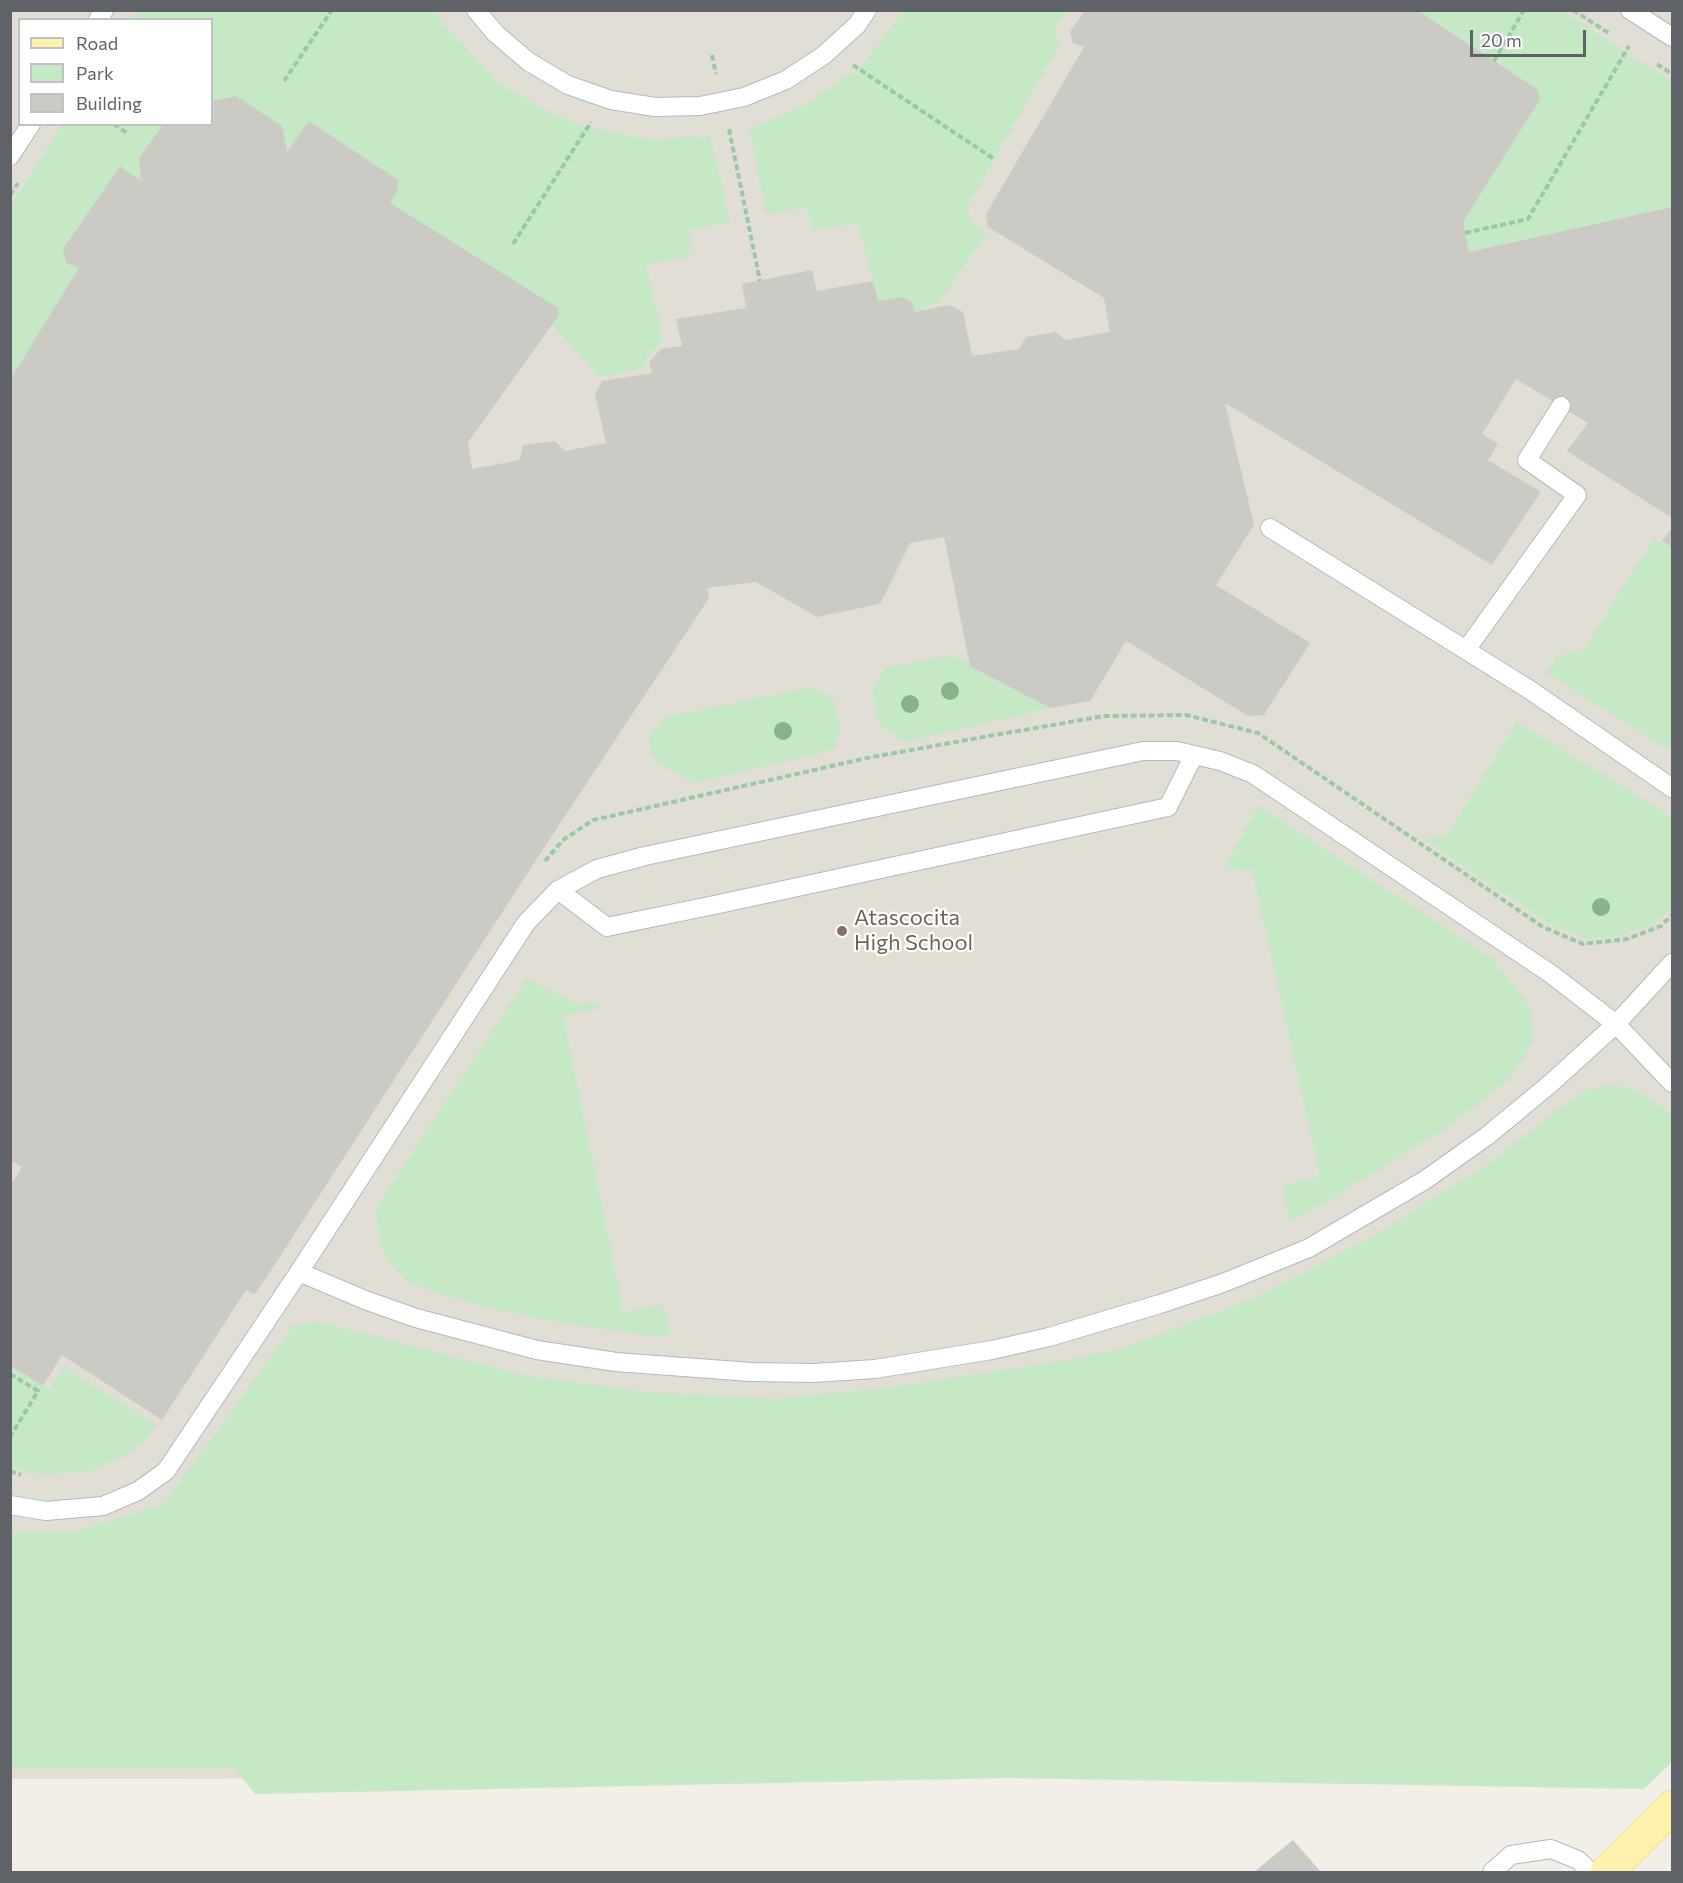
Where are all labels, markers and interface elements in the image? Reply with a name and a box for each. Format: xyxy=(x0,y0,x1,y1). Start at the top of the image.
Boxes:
legend xyxy=(18,18,213,126)
scale bar xyxy=(1473,18,1588,56)
text: 20 m xyxy=(1481,29,1522,51)
text: Road xyxy=(76,32,118,54)
text: Park xyxy=(76,62,114,84)
text: Building xyxy=(76,92,142,114)
place label: Atascocita High School xyxy=(854,905,973,956)
marker: Atascocita High School xyxy=(835,924,849,938)

